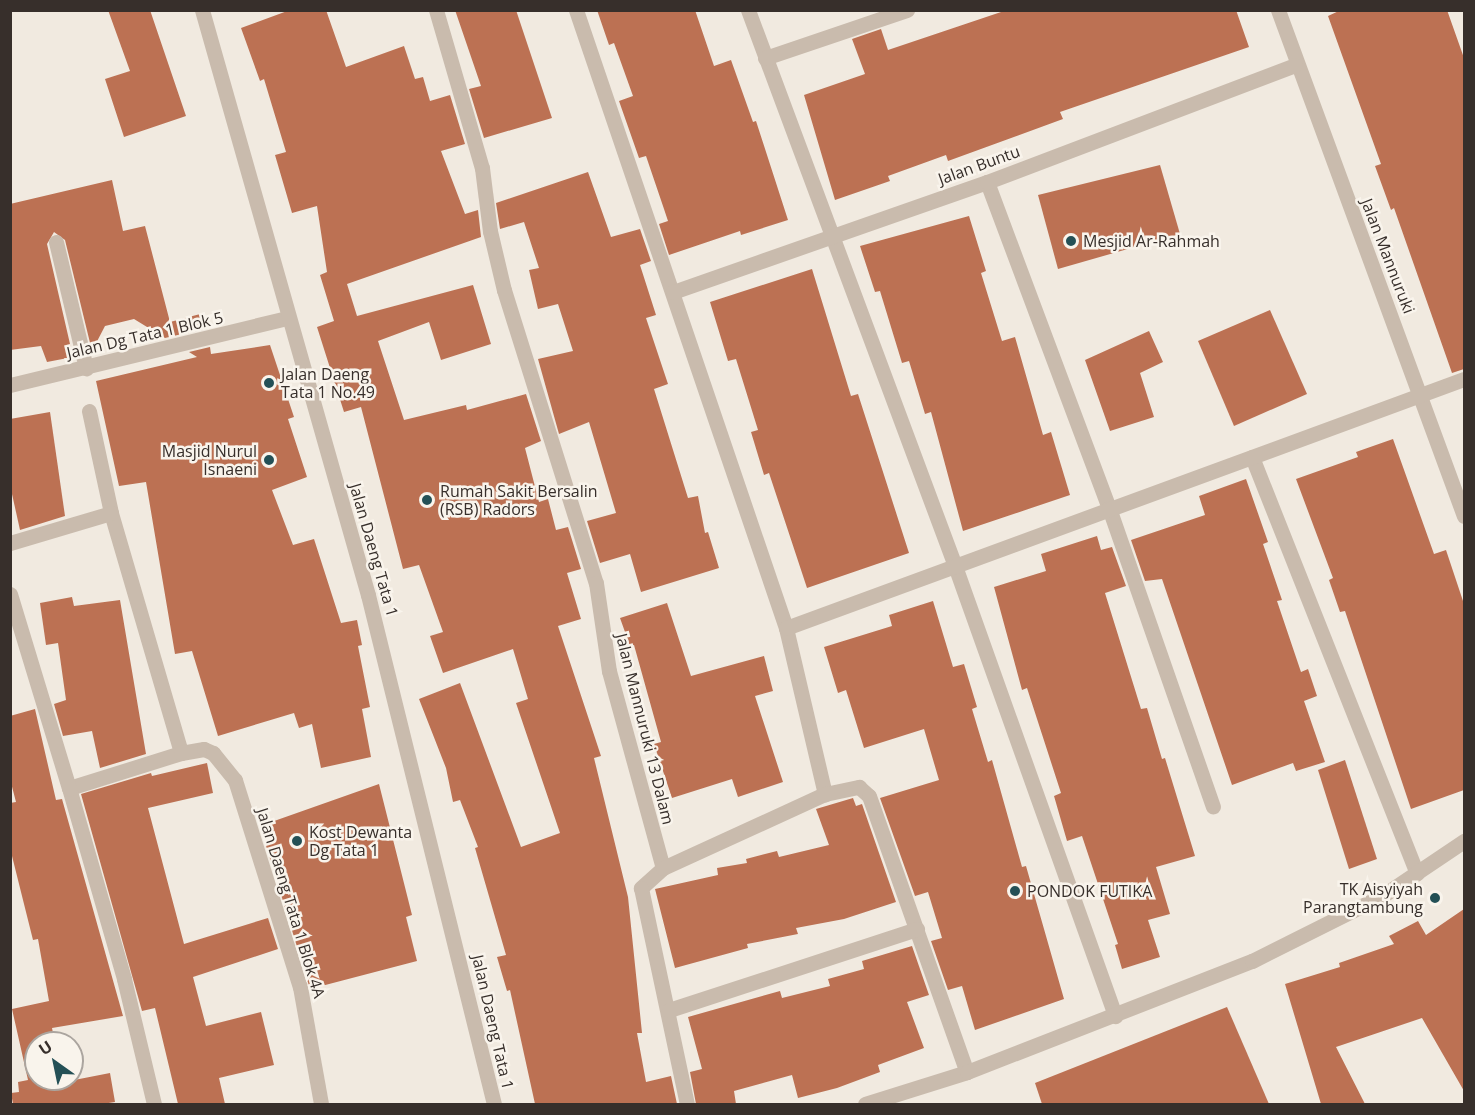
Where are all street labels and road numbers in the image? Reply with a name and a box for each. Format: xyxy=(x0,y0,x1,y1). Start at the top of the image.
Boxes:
street label: Jalan Buntu xyxy=(936,141,1022,189)
street label: Jalan Mannuruki xyxy=(1357,196,1419,316)
street label: Jalan Dg Tata 1 Blok 5 xyxy=(65,308,225,362)
street label: Jalan Daeng Tata 1 xyxy=(346,481,402,619)
street label: Jalan Mannuruki 13 Dalam xyxy=(612,631,678,827)
street label: Jalan Daeng Tata 1 Blok 4A xyxy=(253,806,329,1000)
street label: Jalan Daeng Tata 1 xyxy=(468,953,518,1091)

